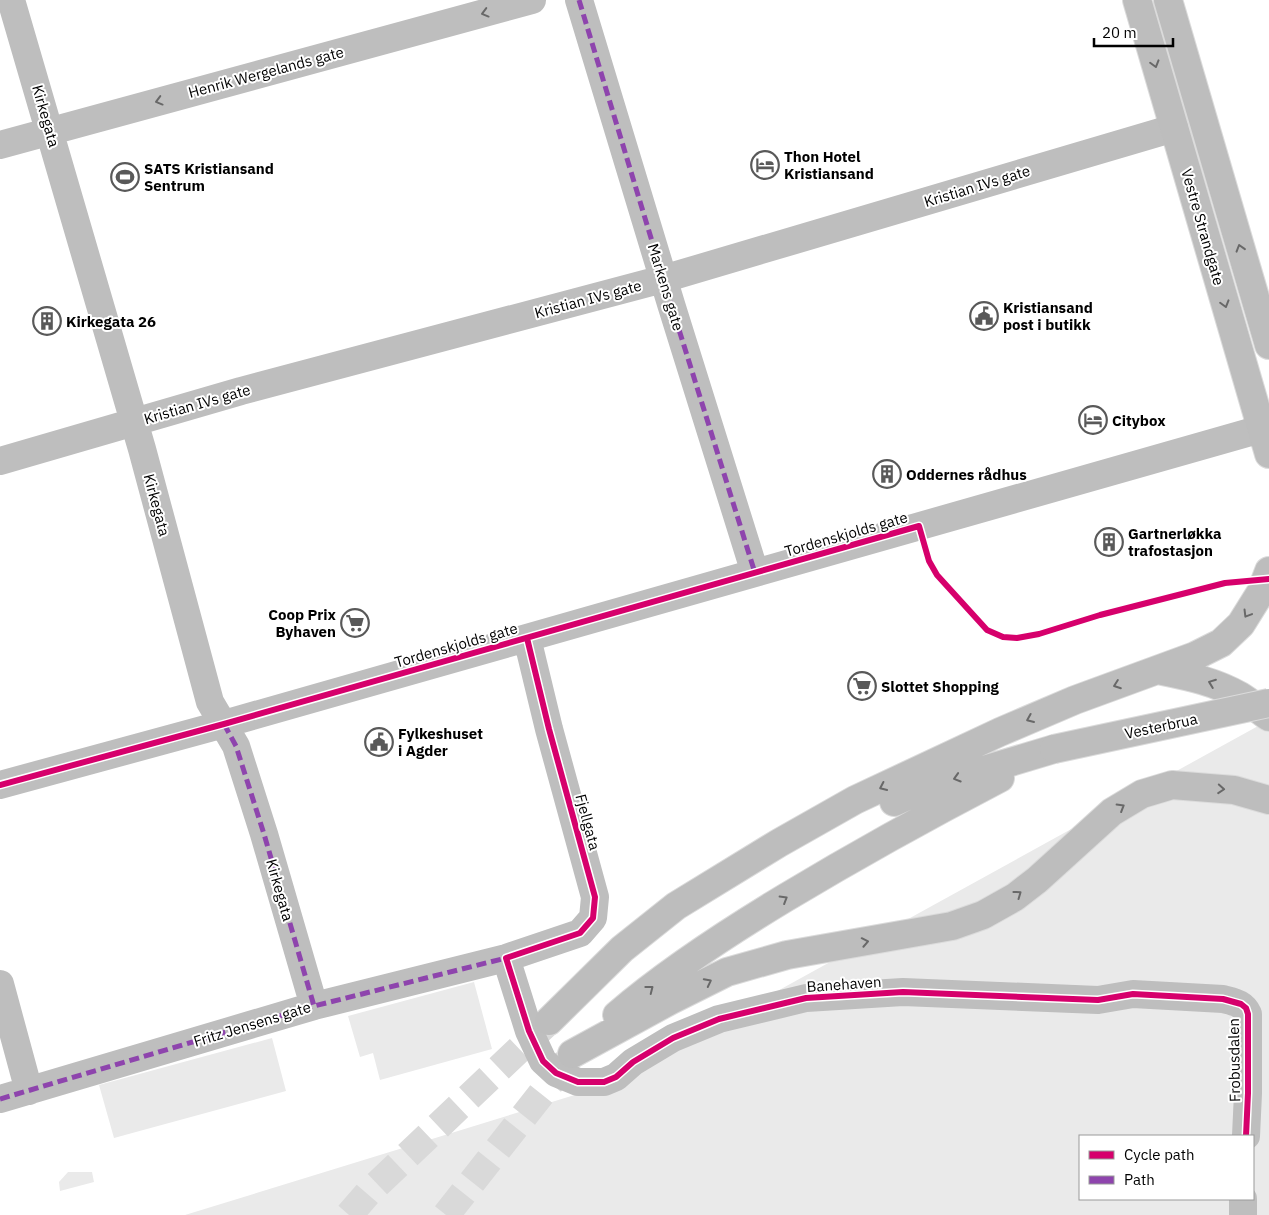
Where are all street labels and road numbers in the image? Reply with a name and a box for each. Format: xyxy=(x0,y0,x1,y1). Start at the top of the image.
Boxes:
street label: Henrik Wergelands gate xyxy=(186,42,346,102)
street label: Kirkegata xyxy=(28,83,64,149)
street label: Kristian IVs gate xyxy=(922,161,1032,211)
street label: Vestre Strandgate xyxy=(1177,166,1229,288)
street label: Markens gate xyxy=(644,241,688,333)
street label: Kristian IVs gate xyxy=(532,276,644,322)
street label: Kristian IVs gate xyxy=(142,380,252,428)
street label: Kirkegata xyxy=(140,472,174,538)
street label: Tordenskjolds gate xyxy=(782,507,910,561)
street label: Tordenskjolds gate xyxy=(392,618,520,672)
street label: Vesterbrua xyxy=(1123,709,1199,743)
street label: Fjellgata xyxy=(571,792,605,852)
street label: Kirkegata xyxy=(262,857,298,923)
street label: Banehaven xyxy=(806,972,882,996)
street label: Fritz Jensens gate xyxy=(191,997,313,1051)
street label: Frobusdalen xyxy=(1224,1018,1244,1102)

